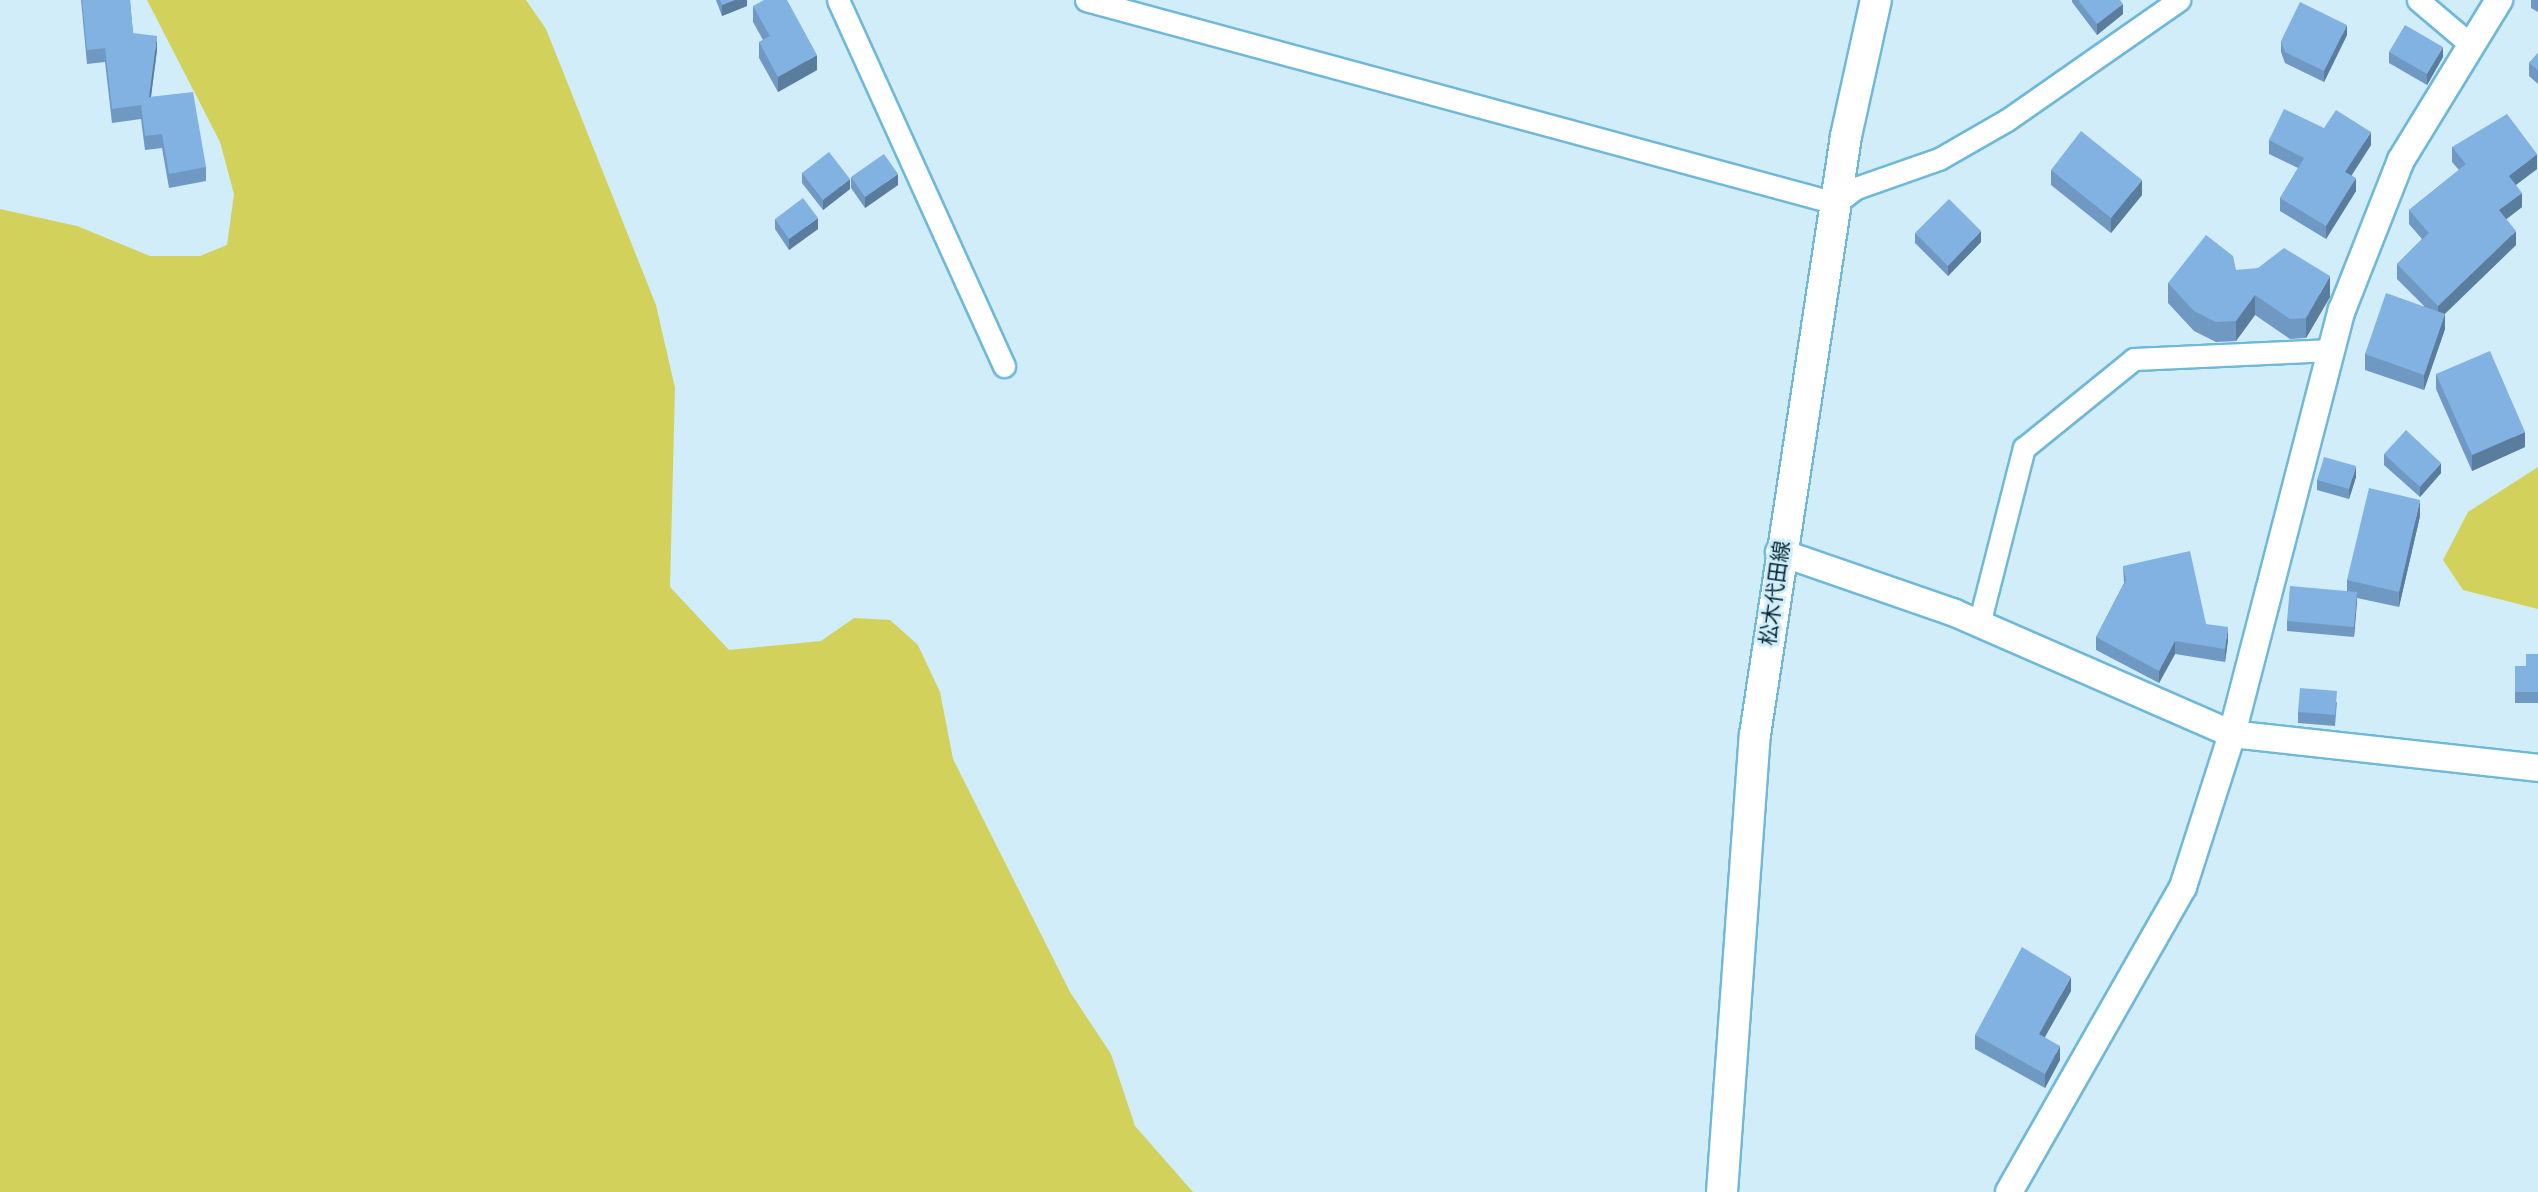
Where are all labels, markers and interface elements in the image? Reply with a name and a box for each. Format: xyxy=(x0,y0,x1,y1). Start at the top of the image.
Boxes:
street label: 松木代田線 xyxy=(1754,539,1794,647)

